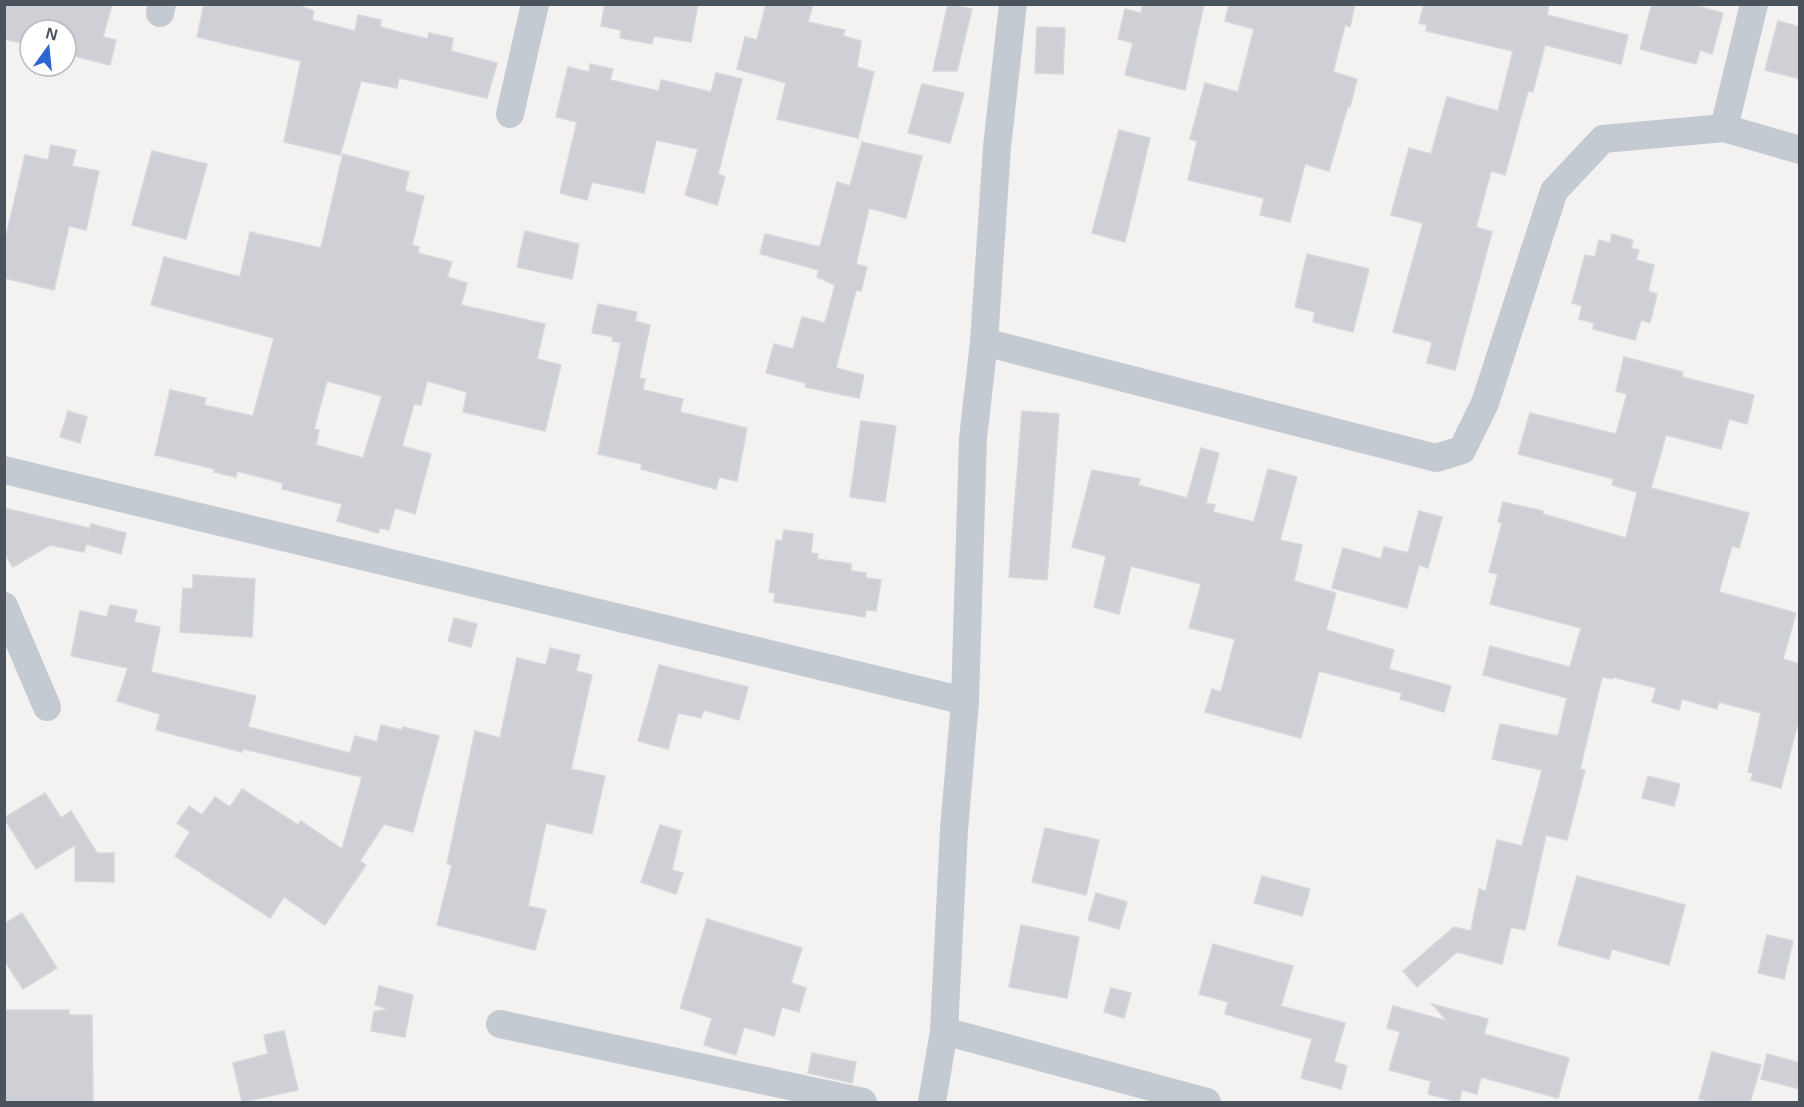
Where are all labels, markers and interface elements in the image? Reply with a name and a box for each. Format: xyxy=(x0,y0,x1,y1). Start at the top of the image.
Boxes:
north arrow xyxy=(18,18,78,78)
text: N xyxy=(44,24,60,44)

